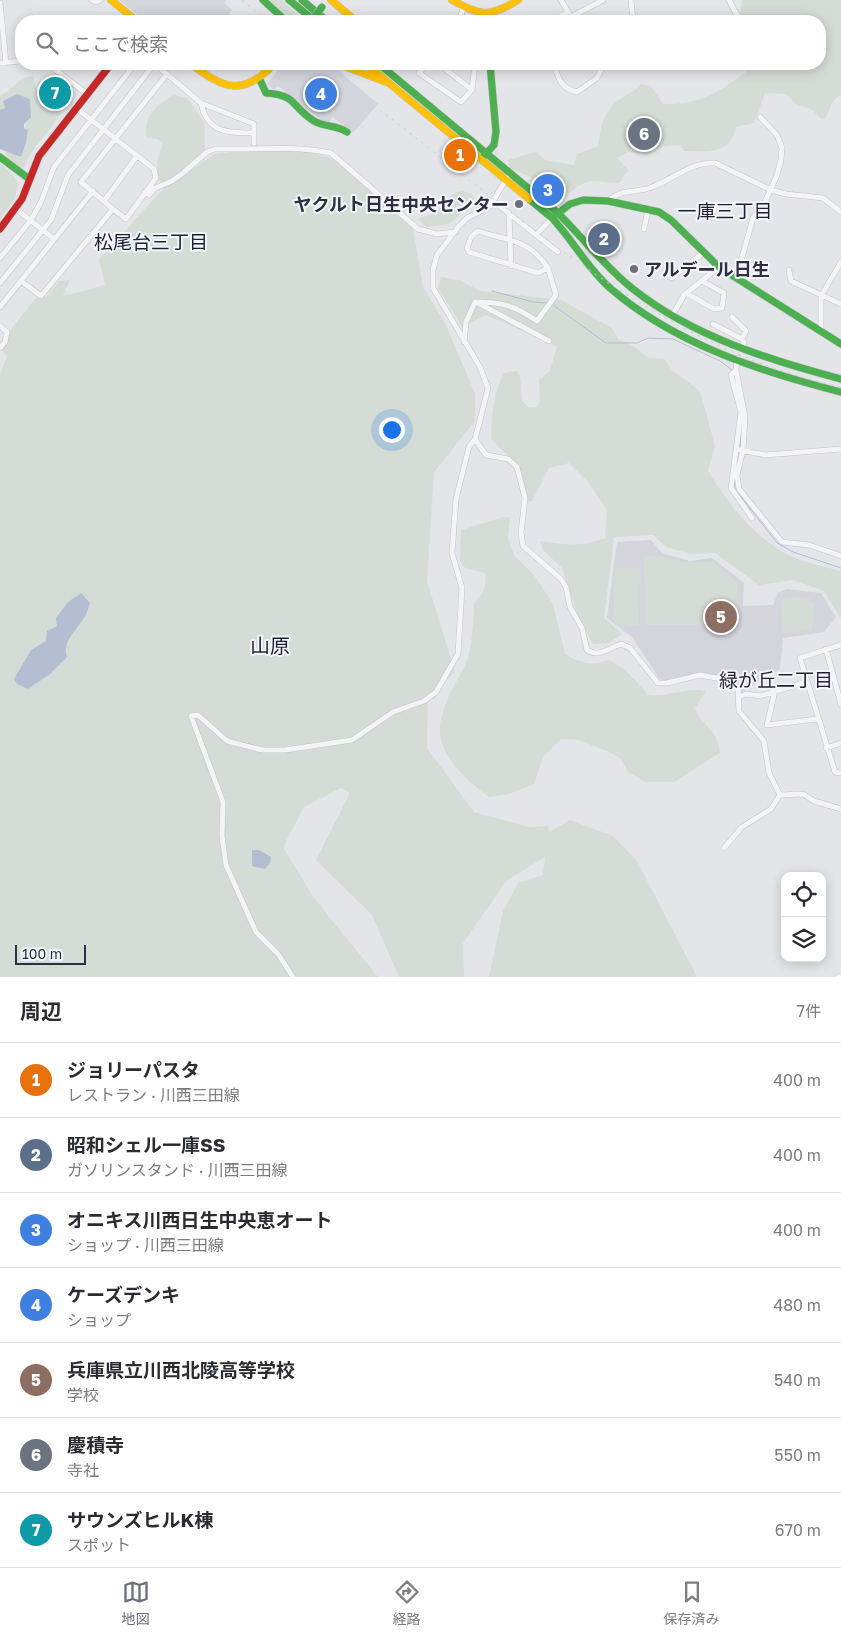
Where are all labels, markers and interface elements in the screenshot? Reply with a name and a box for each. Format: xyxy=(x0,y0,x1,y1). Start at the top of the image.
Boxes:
search box xyxy=(15,15,826,70)
icon: search xyxy=(33,29,61,57)
text: ここで検索 xyxy=(73,32,168,55)
pin: 7 xyxy=(39,74,71,112)
pin: 4 xyxy=(305,75,337,113)
pin: 6 xyxy=(628,115,660,153)
pin: 1 xyxy=(444,136,476,174)
pin: 3 xyxy=(532,171,564,209)
place label: ヤクルト日生中央センター xyxy=(294,193,509,215)
marker: ヤクルト日生中央センター xyxy=(513,198,525,210)
district label: 一庫三丁目 xyxy=(677,199,773,222)
pin: 2 xyxy=(588,220,620,258)
district label: 松尾台三丁目 xyxy=(94,230,208,253)
place label: アルデール日生 xyxy=(644,258,770,280)
marker: アルデール日生 xyxy=(628,263,640,275)
your location xyxy=(379,417,405,443)
pin: 5 xyxy=(705,598,737,636)
district label: 山原 xyxy=(250,633,290,657)
district label: 緑が丘二丁目 xyxy=(719,668,833,691)
map controls xyxy=(781,872,826,962)
button: locate xyxy=(781,872,826,917)
button: layers xyxy=(781,917,826,962)
scale bar xyxy=(15,942,86,965)
text: 100 m xyxy=(22,945,62,962)
text: 周辺 xyxy=(20,998,62,1024)
text: 7件 xyxy=(797,1001,821,1021)
text: ジョリーパスタ xyxy=(67,1058,200,1081)
text: 1 xyxy=(32,1070,40,1090)
text: 400 m xyxy=(773,1070,821,1090)
text: レストラン · 川西三田線 xyxy=(67,1085,240,1105)
text: 昭和シェル一庫SS xyxy=(67,1133,225,1156)
text: 2 xyxy=(31,1145,41,1165)
text: 400 m xyxy=(773,1145,821,1165)
text: ガソリンスタンド · 川西三田線 xyxy=(67,1160,287,1180)
text: オニキス川西日生中央恵オート xyxy=(67,1208,332,1231)
text: 3 xyxy=(31,1220,41,1240)
text: 400 m xyxy=(773,1220,821,1240)
text: ショップ · 川西三田線 xyxy=(67,1235,224,1255)
text: ケーズデンキ xyxy=(67,1283,180,1306)
text: 4 xyxy=(31,1295,41,1315)
text: 480 m xyxy=(773,1295,821,1315)
text: ショップ xyxy=(67,1310,131,1330)
text: 兵庫県立川西北陵高等学校 xyxy=(67,1358,295,1381)
text: 5 xyxy=(31,1370,41,1390)
text: 540 m xyxy=(774,1370,821,1390)
text: 学校 xyxy=(67,1385,99,1405)
text: 慶積寺 xyxy=(67,1433,124,1456)
text: 6 xyxy=(31,1445,41,1465)
text: 550 m xyxy=(774,1445,821,1465)
text: 寺社 xyxy=(67,1460,99,1480)
text: サウンズヒルK棟 xyxy=(67,1508,213,1531)
text: 7 xyxy=(32,1520,40,1540)
text: 670 m xyxy=(775,1520,821,1540)
text: スポット xyxy=(67,1535,131,1555)
tab: 地図 xyxy=(122,1578,150,1628)
tab: 経路 xyxy=(393,1578,421,1628)
tab: 保存済み xyxy=(664,1578,720,1628)

